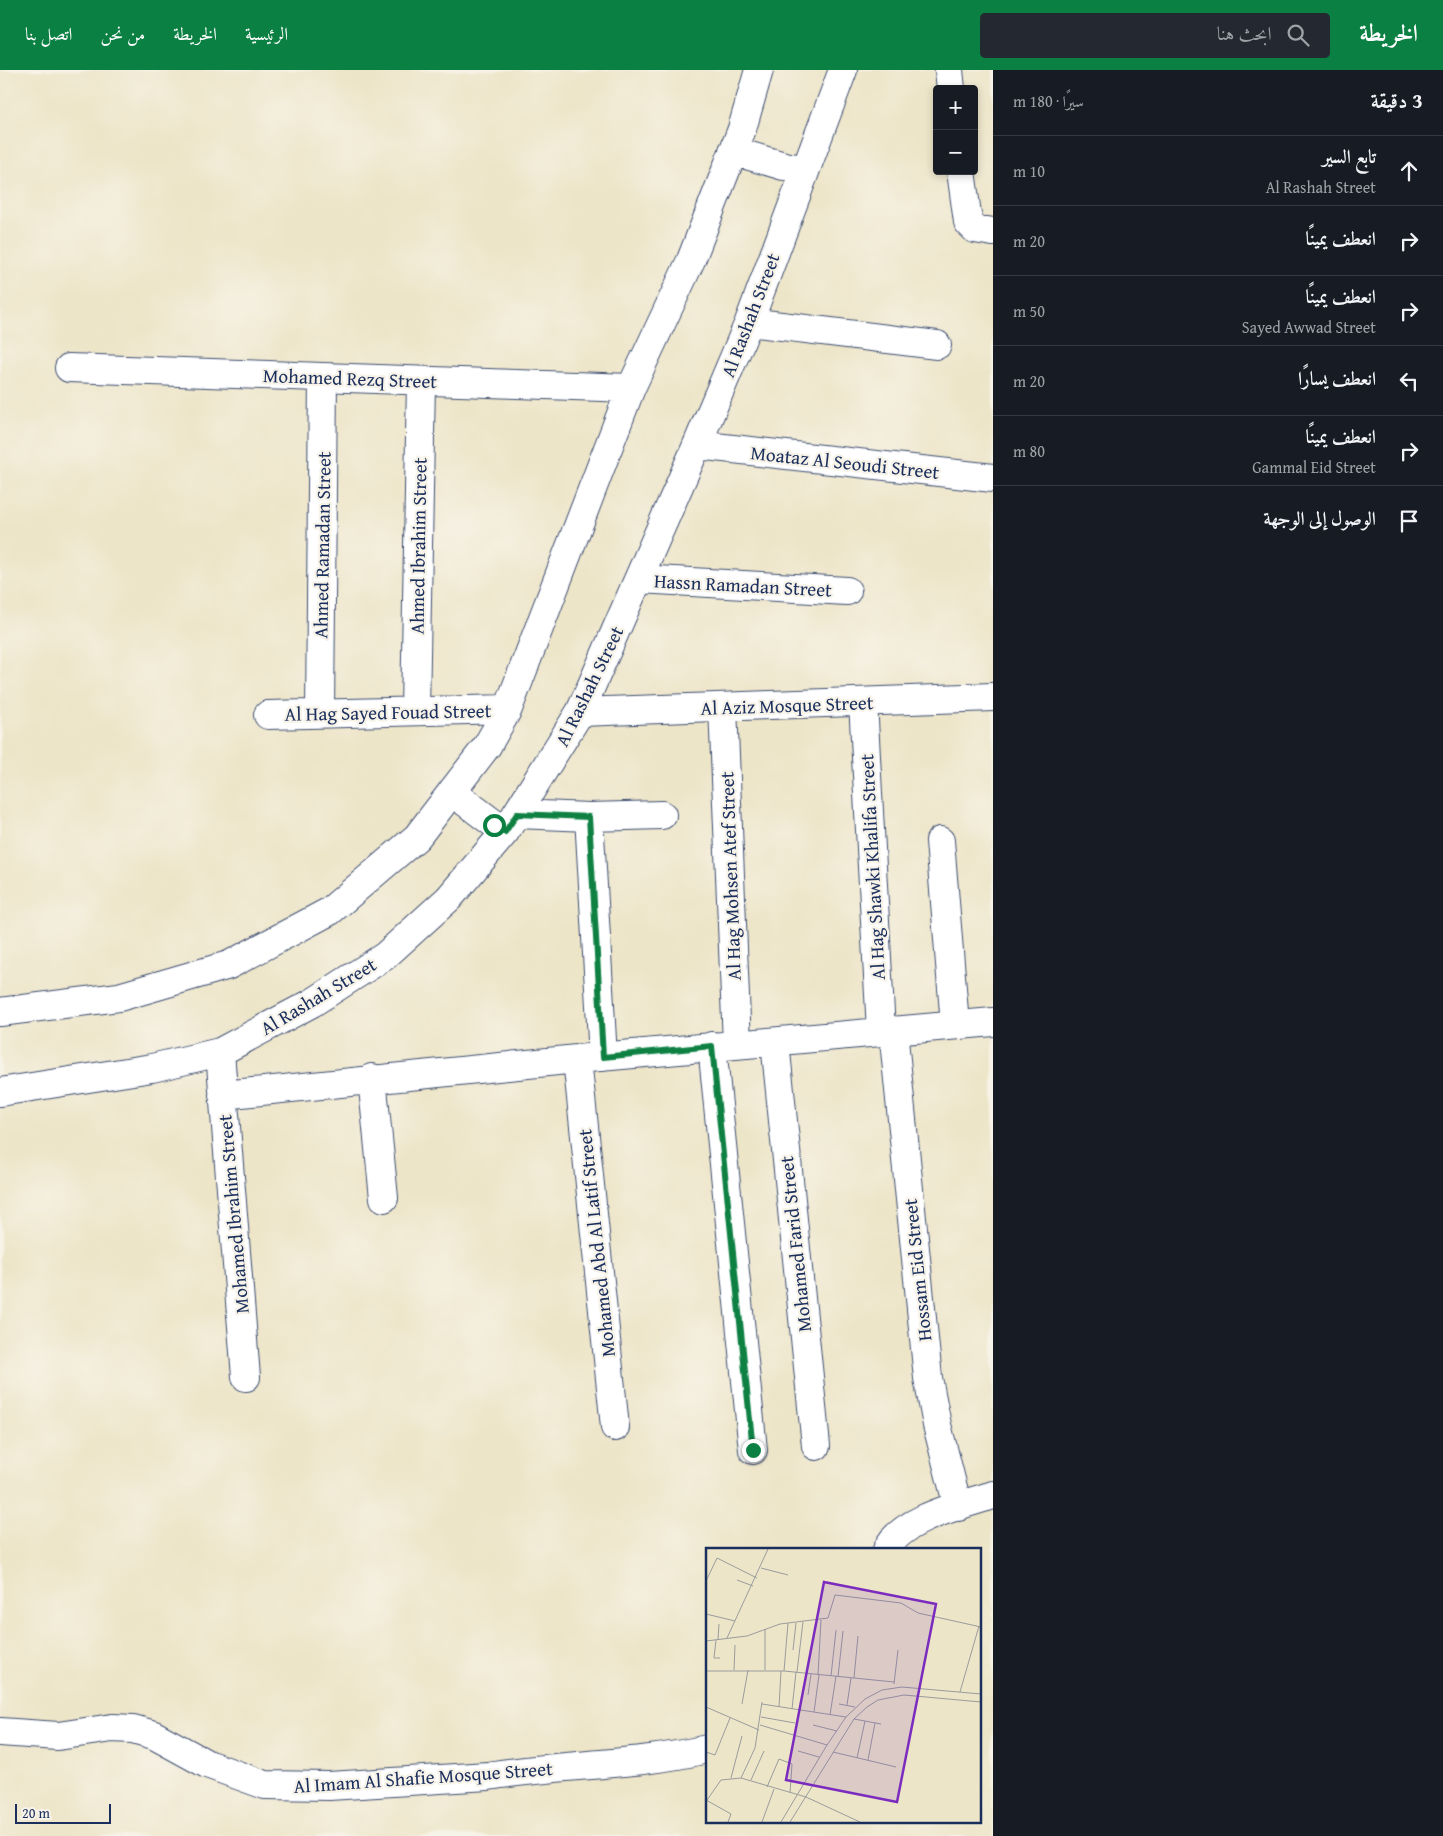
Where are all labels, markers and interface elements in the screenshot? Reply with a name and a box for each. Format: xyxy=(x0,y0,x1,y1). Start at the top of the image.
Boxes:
search box xyxy=(980,13,1330,58)
text: الخريطة xyxy=(1360,15,1418,50)
text: ابحث هنا xyxy=(1217,19,1272,47)
text: اتصل بنا xyxy=(25,20,72,47)
text: من نحن xyxy=(100,20,145,47)
text: الخريطة xyxy=(173,20,217,47)
text: الرئيسية xyxy=(245,20,288,47)
icon: search xyxy=(1284,21,1312,49)
map controls xyxy=(933,85,978,175)
button: + xyxy=(933,85,978,130)
text: 3 دقيقة xyxy=(1371,85,1423,116)
text: سيرًا · 180 m xyxy=(1013,89,1084,113)
button: − xyxy=(933,130,978,175)
text: تابع السير xyxy=(1322,142,1376,170)
icon: ahead xyxy=(1395,157,1423,185)
text: 10 m xyxy=(1013,159,1045,183)
text: Al Rashah Street xyxy=(1266,175,1376,199)
text: انعطف يمينًا xyxy=(1306,224,1376,252)
icon: right xyxy=(1395,227,1423,255)
text: 20 m xyxy=(1013,229,1045,253)
street label: Al Rashah Street xyxy=(713,249,787,381)
text: انعطف يمينًا xyxy=(1306,282,1376,310)
icon: right xyxy=(1395,297,1423,325)
text: 50 m xyxy=(1013,299,1045,323)
text: Sayed Awwad Street xyxy=(1242,315,1376,339)
street label: Mohamed Rezq Street xyxy=(263,361,438,395)
text: انعطف يسارًا xyxy=(1298,364,1376,392)
icon: left xyxy=(1395,367,1423,395)
text: 20 m xyxy=(1013,369,1045,393)
text: انعطف يمينًا xyxy=(1306,422,1376,450)
icon: right xyxy=(1395,437,1423,465)
street label: Moataz Al Seoudi Street xyxy=(749,438,941,486)
text: 80 m xyxy=(1013,439,1045,463)
street label: Ahmed Ramadan Street xyxy=(306,451,338,639)
text: Gammal Eid Street xyxy=(1252,455,1376,479)
street label: Ahmed Ibrahim Street xyxy=(402,457,434,635)
text: الوصول إلى الوجهة xyxy=(1264,504,1376,532)
icon: arrive xyxy=(1395,507,1423,535)
street label: Hassn Ramadan Street xyxy=(653,566,833,604)
street label: Al Rashah Street xyxy=(548,621,630,751)
street label: Al Aziz Mosque Street xyxy=(700,688,874,722)
street label: Al Hag Sayed Fouad Street xyxy=(284,696,492,728)
street label: Al Hag Shawki Khalifa Street xyxy=(852,753,892,981)
street label: Al Hag Mohsen Atef Street xyxy=(712,771,748,981)
route start xyxy=(483,814,506,837)
street label: Al Rashah Street xyxy=(255,950,382,1042)
street label: Mohamed Ibrahim Street xyxy=(210,1113,256,1315)
street label: Mohamed Abd Al Latif Street xyxy=(570,1127,622,1358)
street label: Mohamed Farid Street xyxy=(772,1154,818,1333)
street label: Hossam Eid Street xyxy=(896,1197,938,1343)
route end xyxy=(742,1439,765,1462)
inset map xyxy=(706,1548,981,1824)
street label: Al Imam Al Shafie Mosque Street xyxy=(292,1754,554,1800)
scale bar xyxy=(15,1801,111,1824)
text: 20 m xyxy=(22,1803,50,1823)

